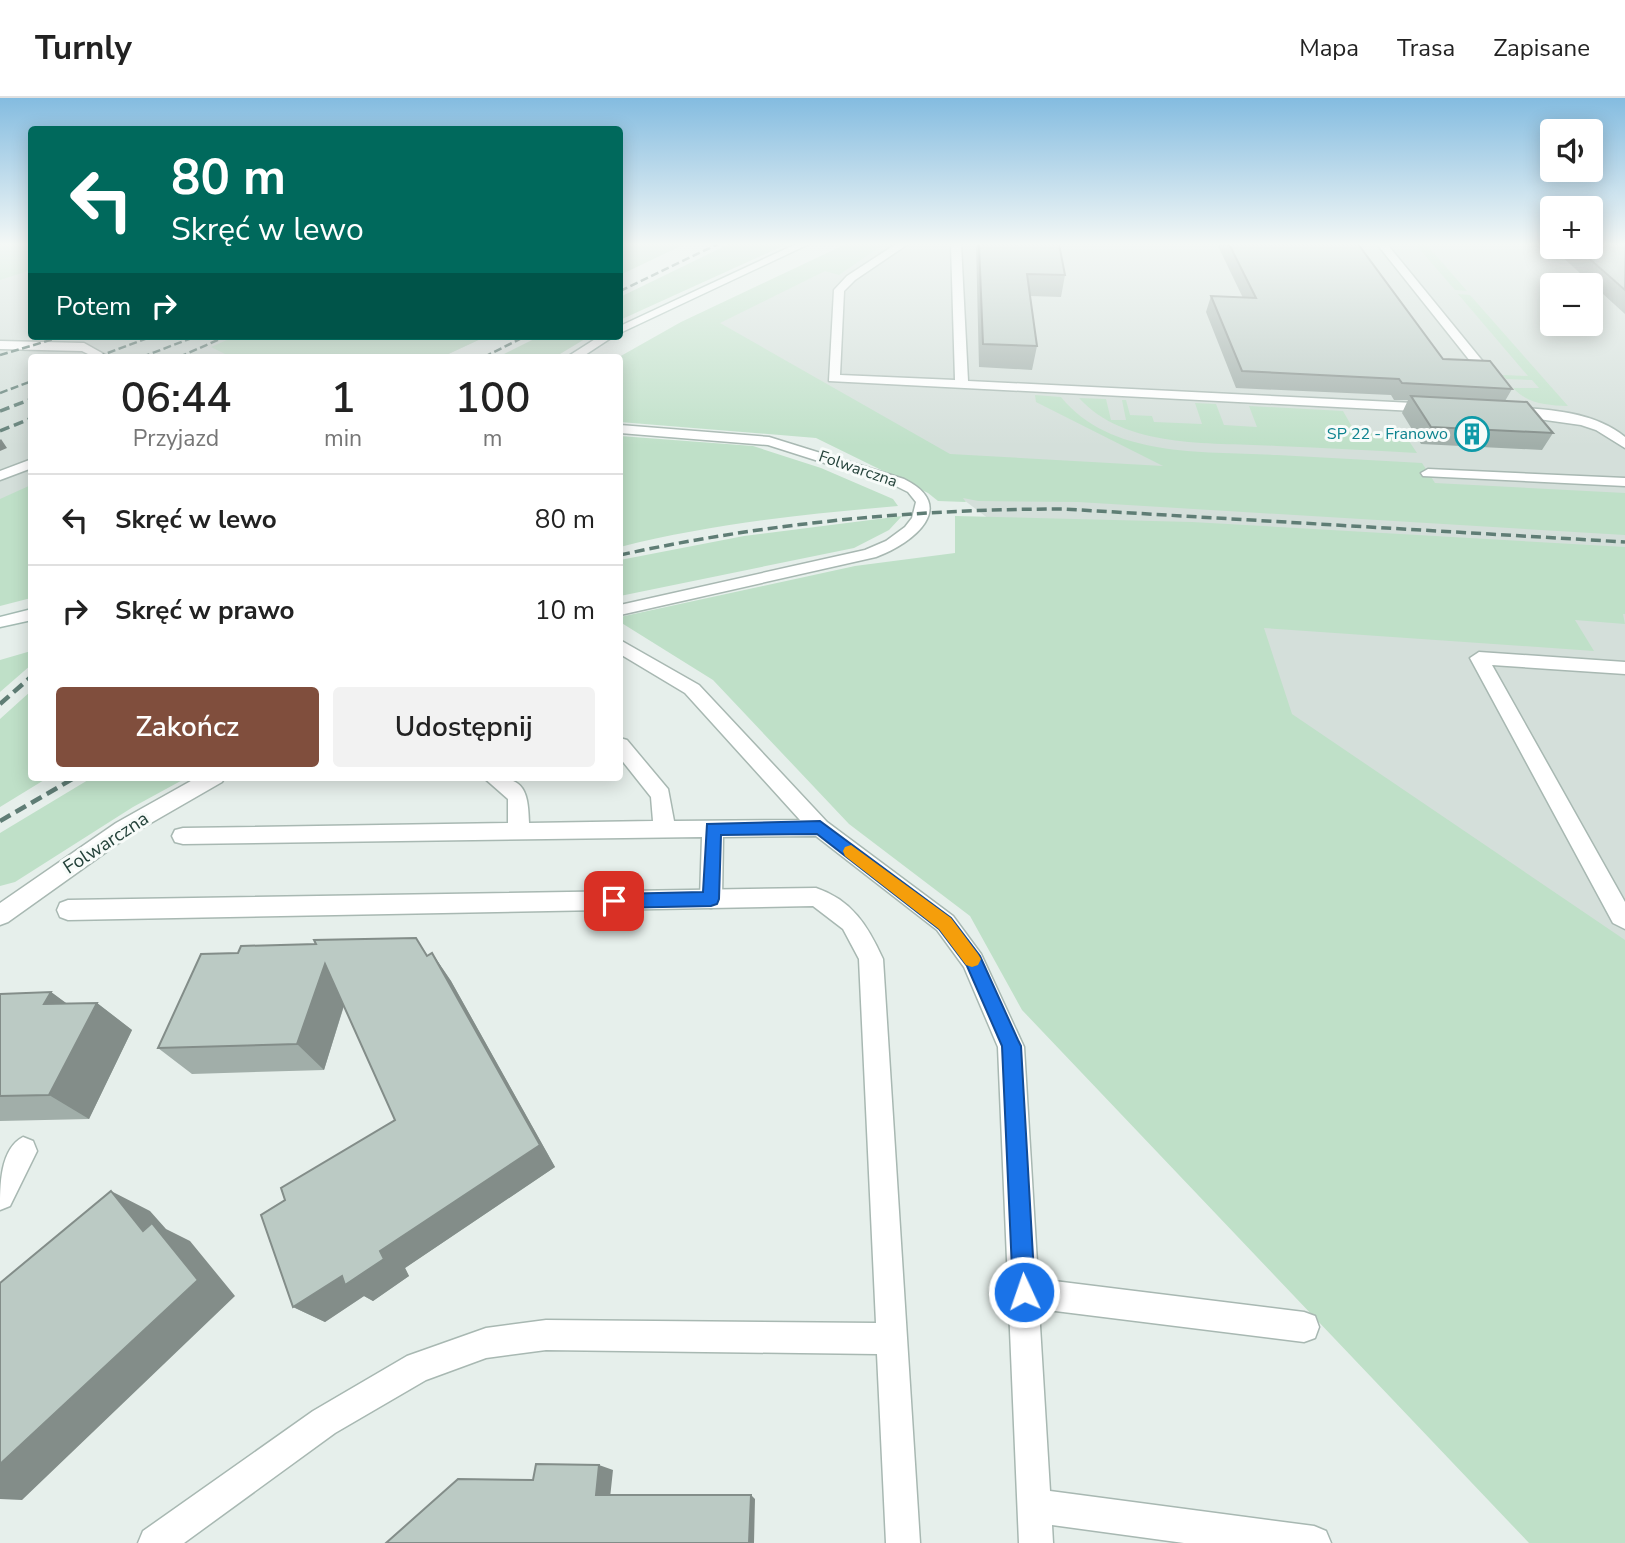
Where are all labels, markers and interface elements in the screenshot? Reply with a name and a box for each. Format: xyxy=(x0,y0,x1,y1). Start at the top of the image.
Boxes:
text: Turnly xyxy=(35,26,132,71)
text: Mapa xyxy=(1299,32,1359,64)
text: Trasa xyxy=(1397,32,1455,64)
text: Zapisane xyxy=(1493,32,1590,64)
map controls xyxy=(1540,119,1603,336)
button: sound xyxy=(1540,119,1603,182)
text: 80 m xyxy=(171,144,286,211)
icon: left xyxy=(56,154,147,245)
button: + xyxy=(1540,196,1603,259)
text: Skręć w lewo xyxy=(171,208,364,251)
button: − xyxy=(1540,273,1603,336)
icon: right xyxy=(145,287,183,325)
text: Potem xyxy=(56,289,131,324)
text: 06:44 xyxy=(121,370,231,427)
text: 1 xyxy=(330,370,356,427)
text: 100 xyxy=(455,370,530,427)
building icon: SP 22 - Franowo xyxy=(1453,415,1491,453)
text: Przyjazd xyxy=(133,423,219,454)
text: min xyxy=(324,423,362,454)
text: m xyxy=(483,423,502,454)
place label: SP 22 - Franowo xyxy=(1327,423,1448,445)
street label: Folwarczna xyxy=(816,445,900,493)
icon: left xyxy=(56,501,94,539)
text: Skręć w lewo xyxy=(115,502,277,537)
text: 80 m xyxy=(535,502,595,537)
icon: right xyxy=(56,592,94,630)
text: Skręć w prawo xyxy=(115,593,295,628)
text: 10 m xyxy=(535,593,595,628)
button: Zakończ xyxy=(56,687,319,767)
button: Udostępnij xyxy=(333,687,595,767)
street label: Folwarczna xyxy=(58,806,154,880)
pin xyxy=(584,871,644,931)
icon: arrive xyxy=(595,882,633,920)
position arrow xyxy=(987,1255,1061,1329)

